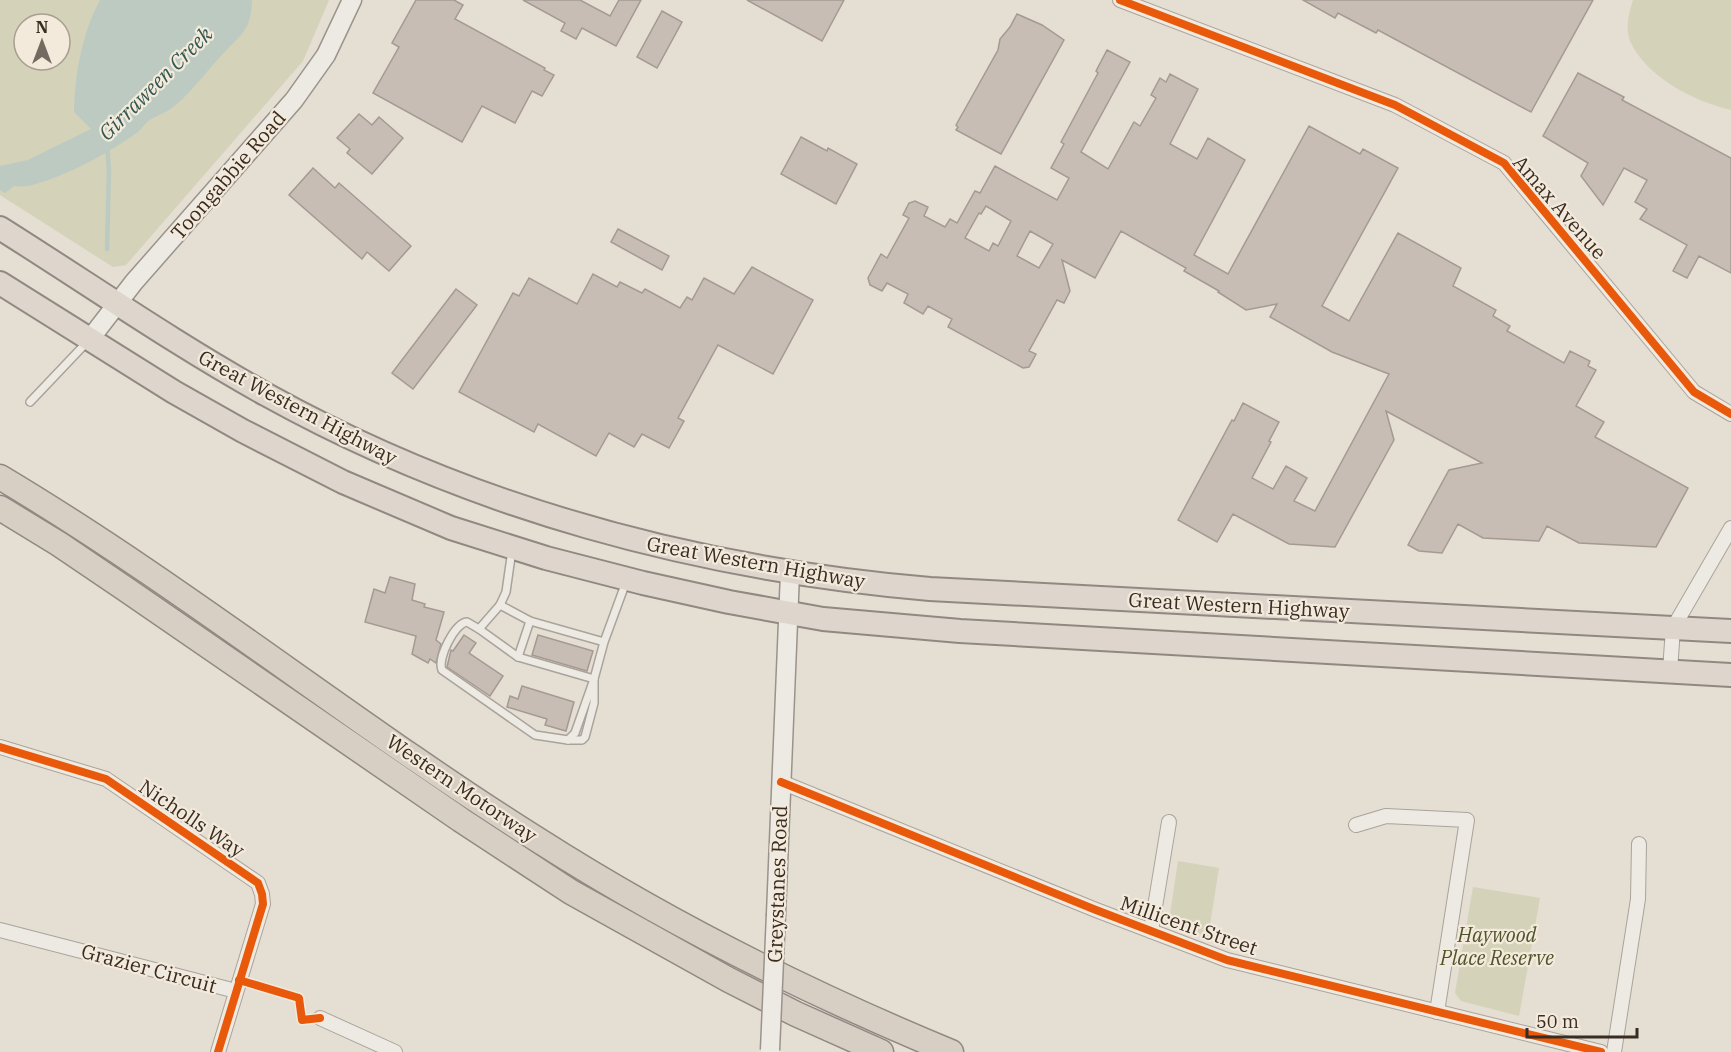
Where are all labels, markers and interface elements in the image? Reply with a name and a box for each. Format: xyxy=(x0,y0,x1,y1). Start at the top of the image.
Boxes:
north arrow xyxy=(12,12,72,72)
text: N xyxy=(36,17,48,37)
water label: Girraween Creek xyxy=(92,19,219,146)
street label: Toongabbie Road xyxy=(165,105,291,245)
street label: Amax Avenue xyxy=(1507,149,1613,265)
street label: Great Western Highway xyxy=(194,343,402,471)
street label: Great Western Highway xyxy=(645,529,868,595)
street label: Great Western Highway xyxy=(1128,586,1351,624)
street label: Western Motorway xyxy=(381,728,543,849)
street label: Nicholls Way xyxy=(134,773,250,863)
street label: Greystanes Road xyxy=(761,805,793,963)
street label: Millicent Street xyxy=(1117,889,1261,961)
park label: Haywood Place Reserve xyxy=(1439,921,1554,971)
street label: Grazier Circuit xyxy=(78,937,220,999)
scale bar xyxy=(1527,1001,1636,1039)
text: 50 m xyxy=(1536,1010,1579,1033)

